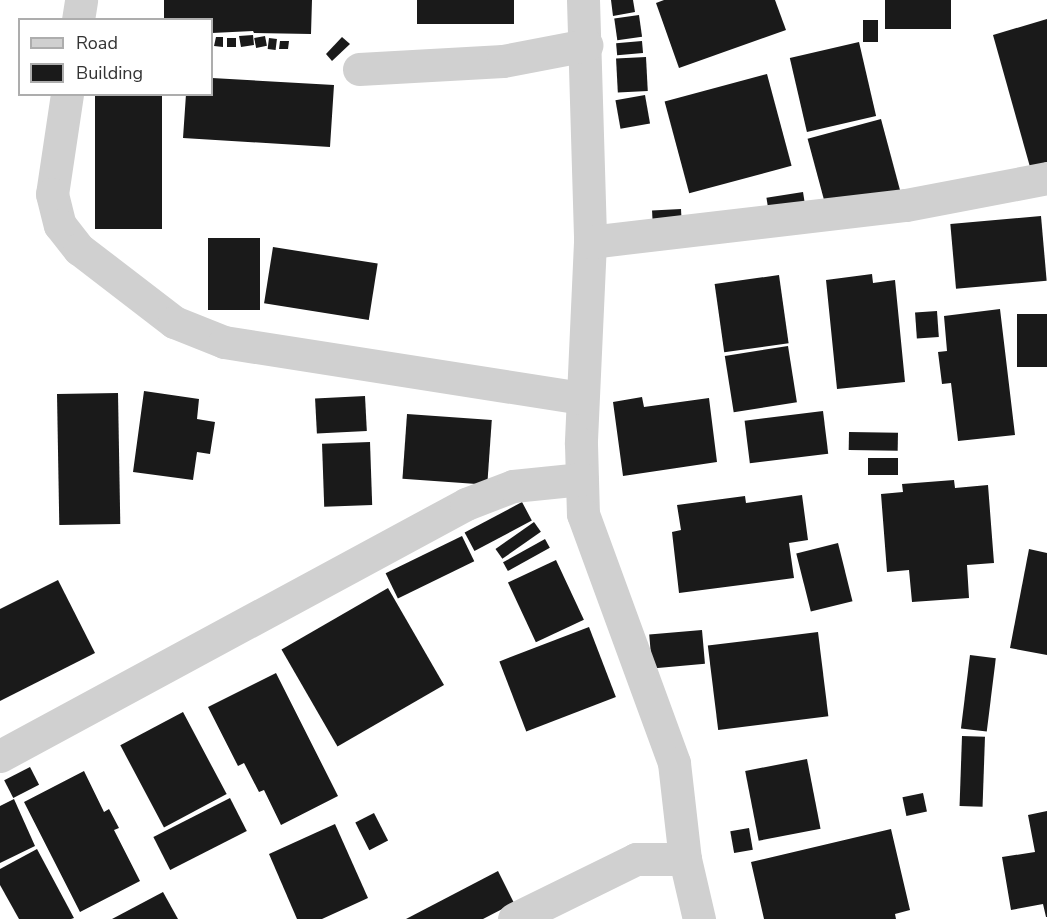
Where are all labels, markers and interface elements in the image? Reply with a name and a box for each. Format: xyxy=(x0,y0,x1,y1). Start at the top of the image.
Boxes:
legend xyxy=(18,18,213,96)
text: Road xyxy=(76,31,118,55)
text: Building xyxy=(76,61,143,85)

